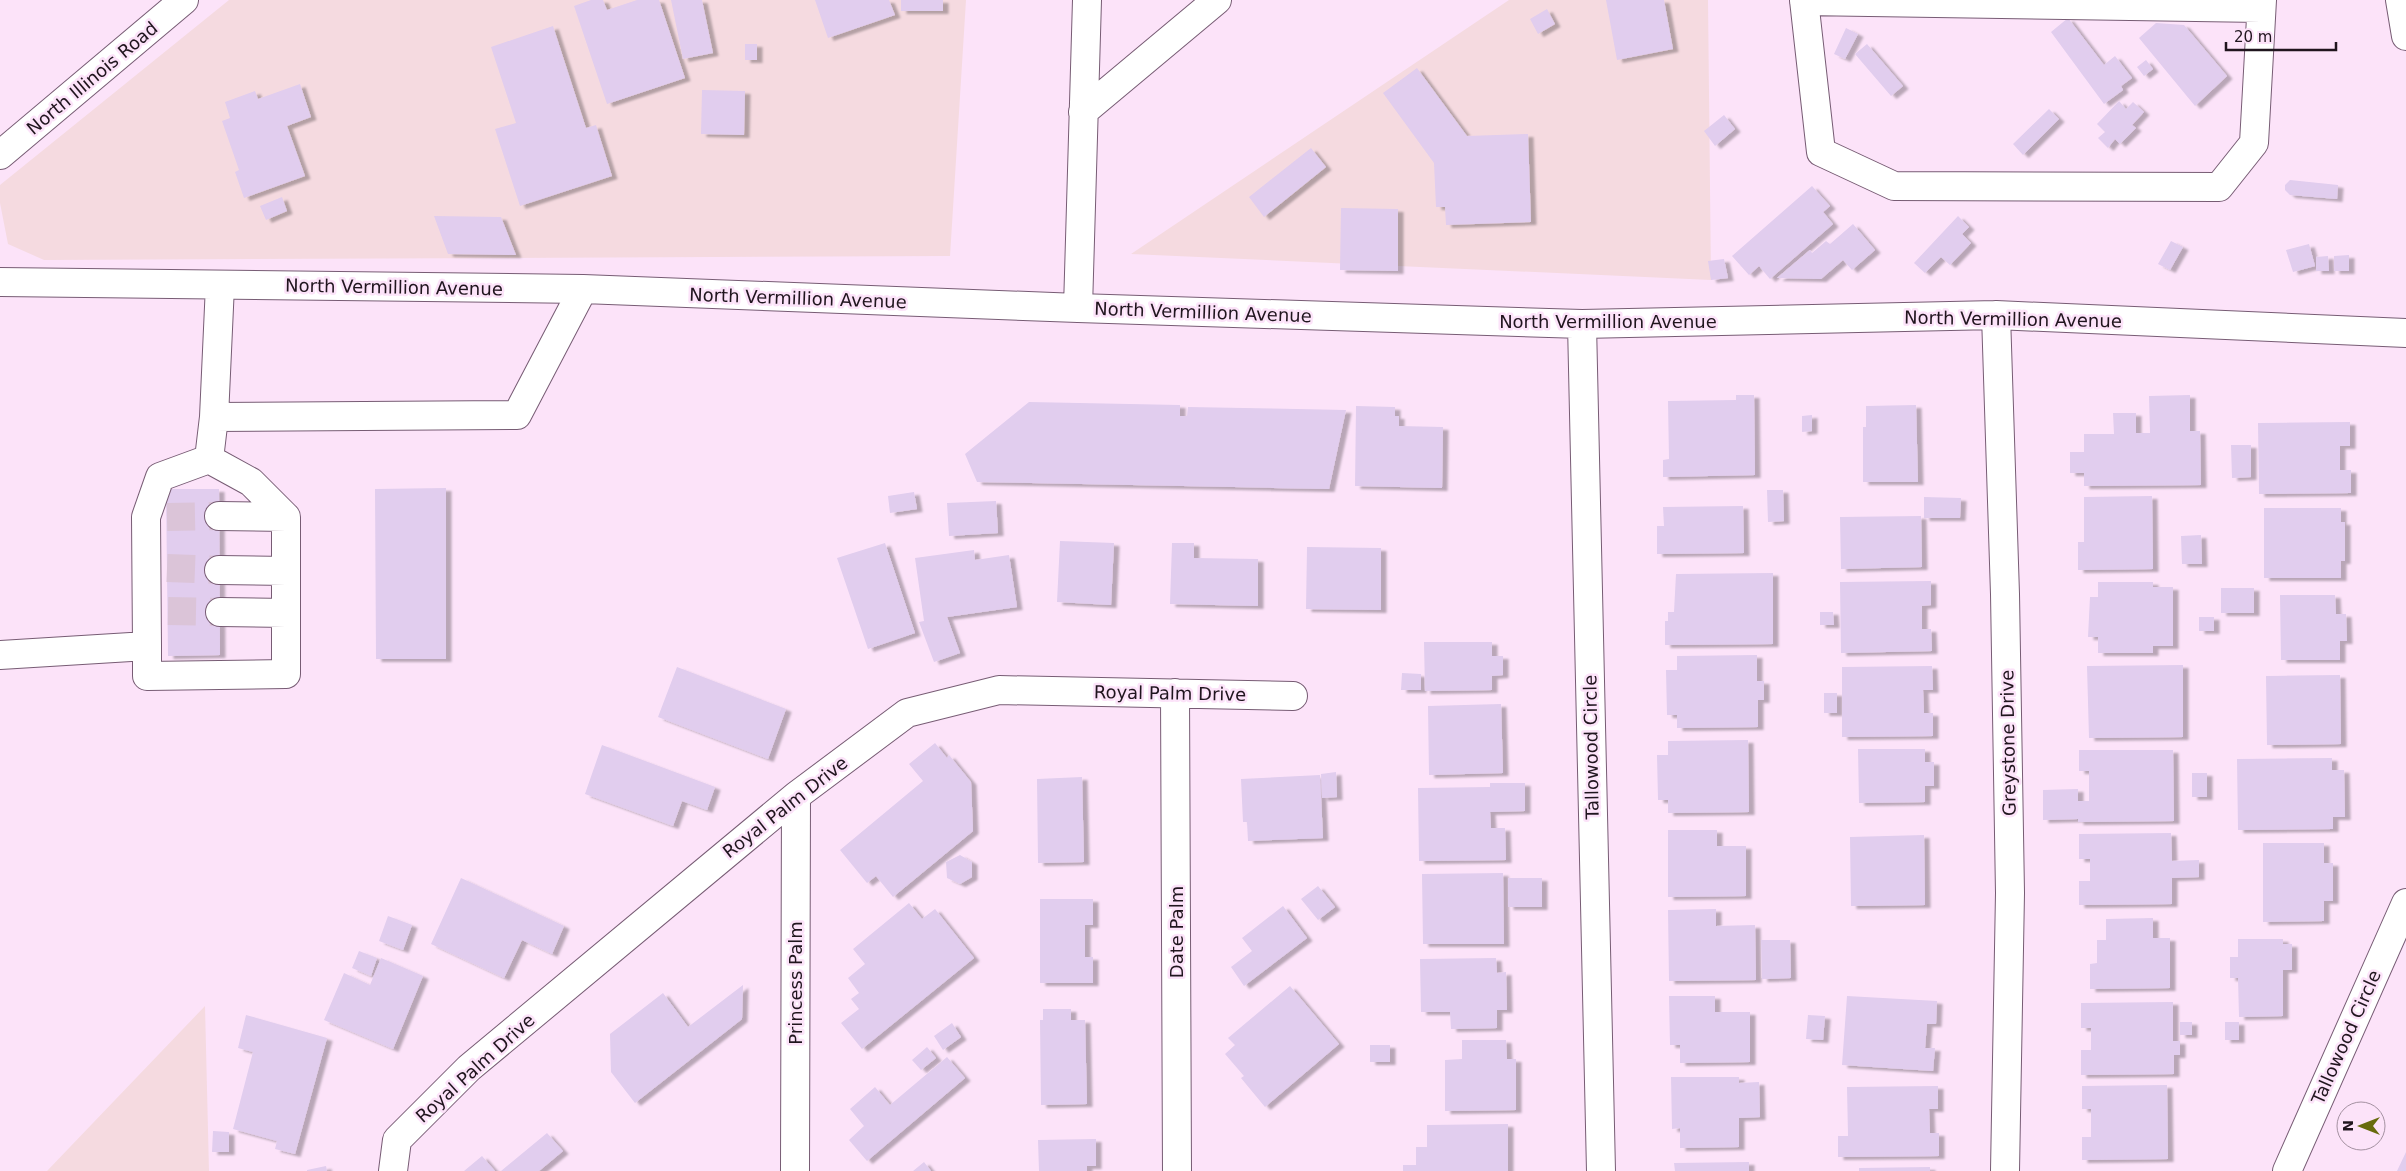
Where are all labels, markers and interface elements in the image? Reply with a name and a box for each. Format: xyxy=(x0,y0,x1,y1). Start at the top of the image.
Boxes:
street label: North Illinois Road xyxy=(22,17,162,139)
scale bar xyxy=(2226,20,2336,52)
text: 20 m xyxy=(2234,28,2272,46)
street label: North Vermillion Avenue xyxy=(285,275,503,299)
street label: North Vermillion Avenue xyxy=(689,284,907,312)
street label: North Vermillion Avenue xyxy=(1094,298,1312,326)
street label: North Vermillion Avenue xyxy=(1904,307,2122,331)
street label: North Vermillion Avenue xyxy=(1499,311,1717,332)
street label: Greystone Drive xyxy=(1996,670,2020,816)
street label: Tallowood Circle xyxy=(1579,675,1603,820)
street label: Royal Palm Drive xyxy=(1094,681,1246,705)
street label: Royal Palm Drive xyxy=(718,752,852,862)
street label: Date Palm xyxy=(1166,886,1187,978)
street label: Princess Palm xyxy=(785,921,806,1045)
street label: Tallowood Circle xyxy=(2307,967,2385,1108)
street label: Royal Palm Drive xyxy=(411,1009,539,1127)
north arrow xyxy=(2336,1101,2386,1151)
text: N xyxy=(2340,1120,2356,1132)

